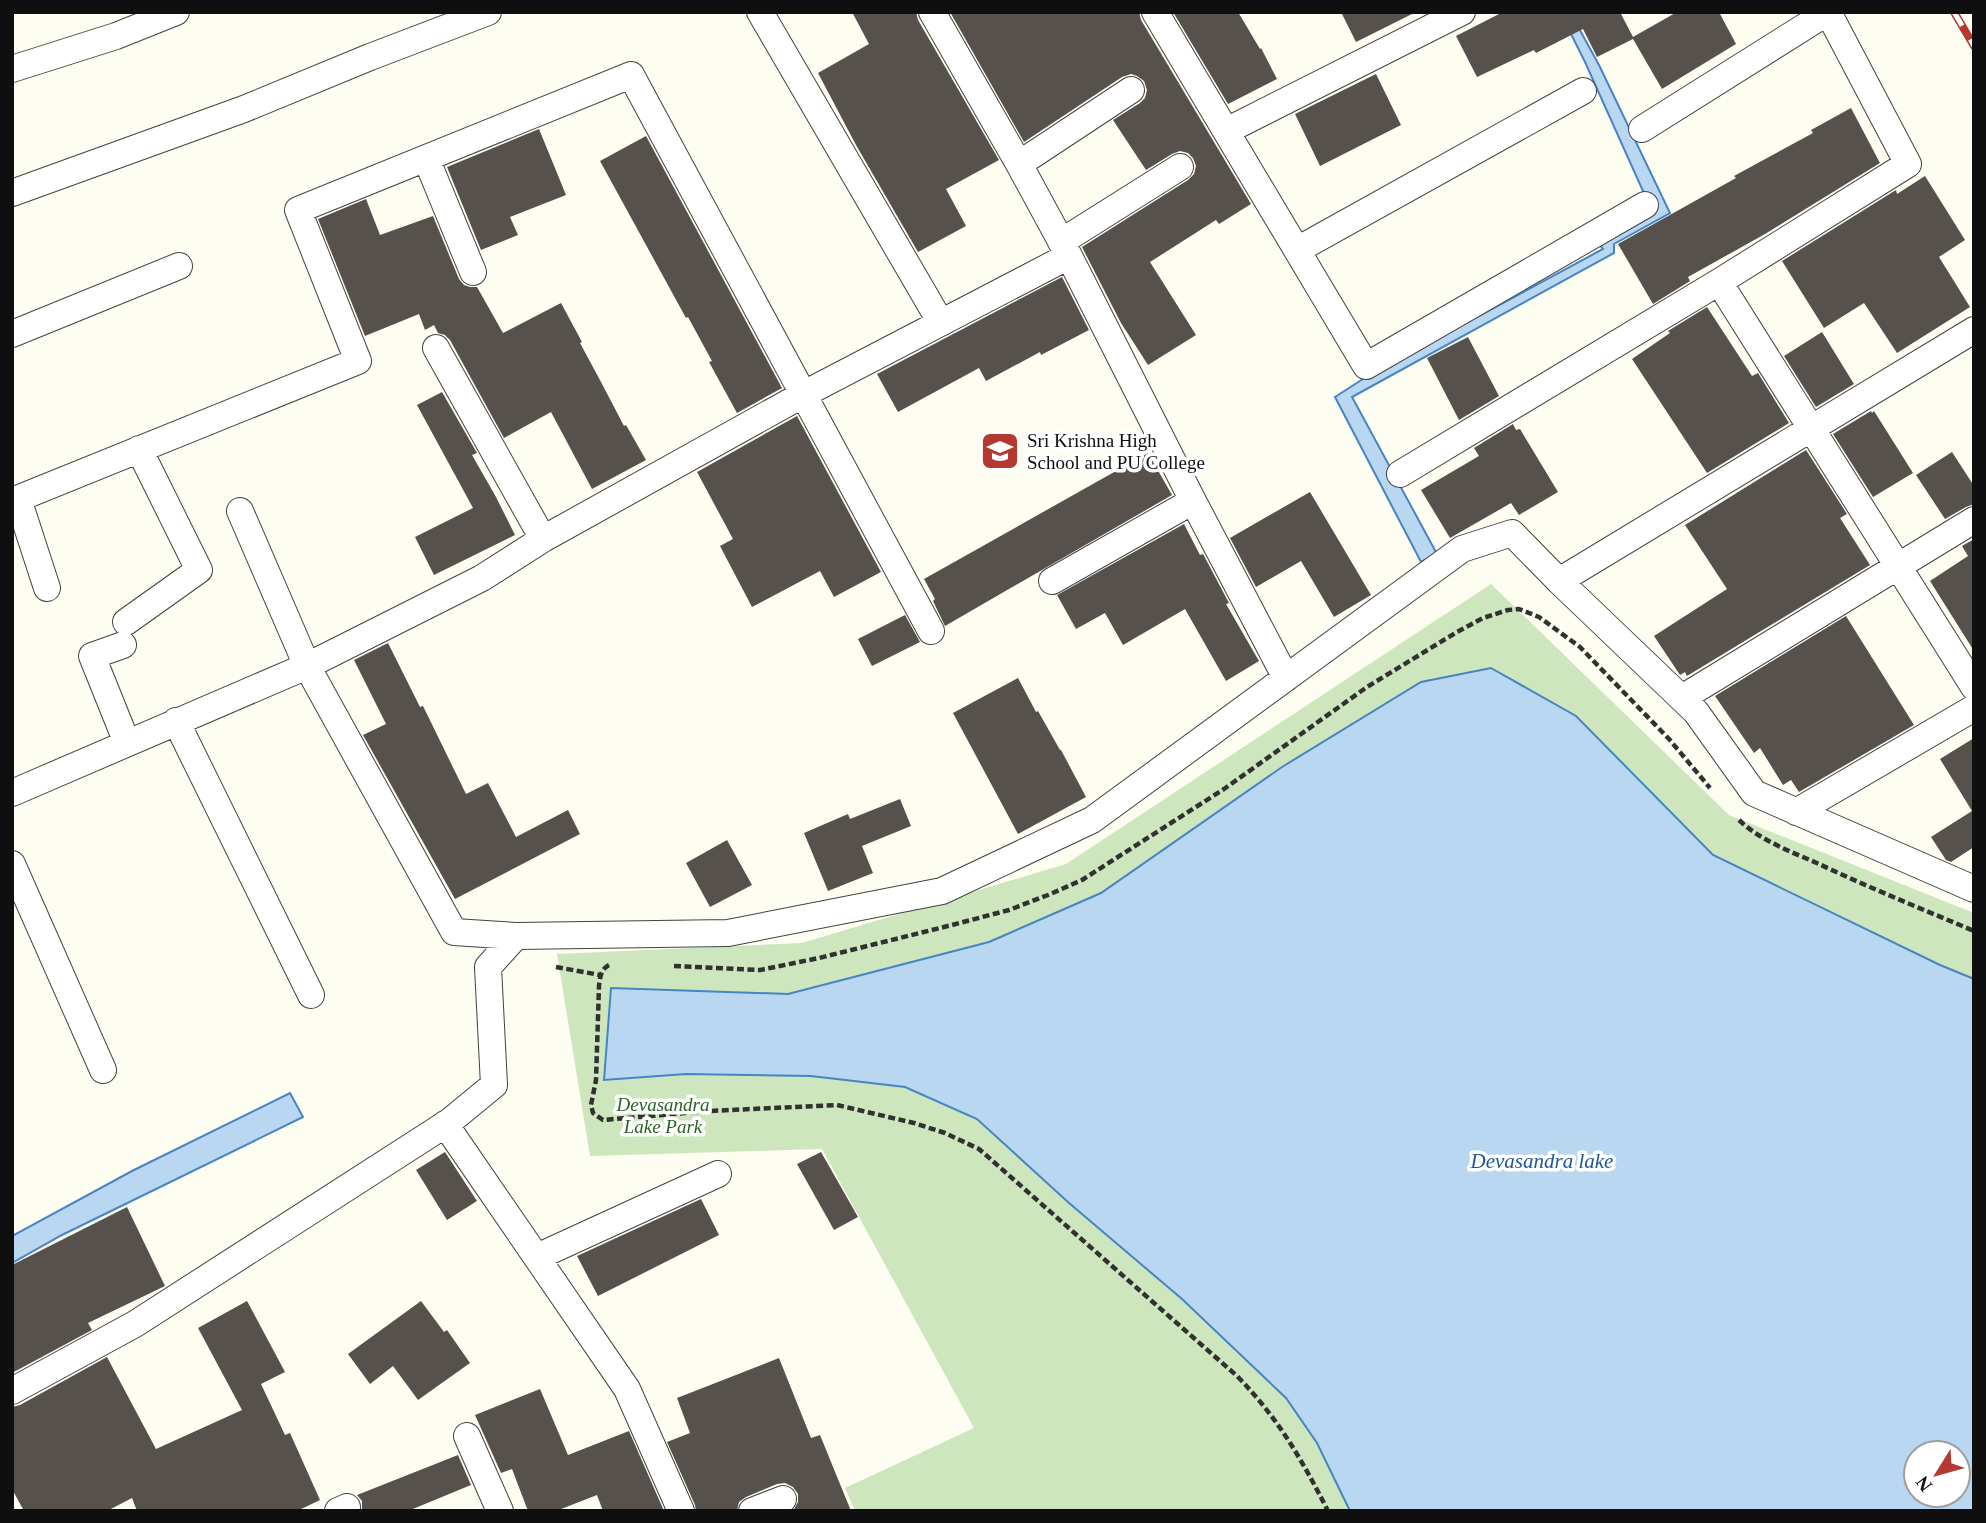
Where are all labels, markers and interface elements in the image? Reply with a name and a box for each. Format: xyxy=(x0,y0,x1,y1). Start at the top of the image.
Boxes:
school or university icon: Sri Krishna High School and PU College xyxy=(979,430,1021,472)
place label: Sri Krishna High School and PU College xyxy=(1027,430,1205,473)
park label: Devasandra Lake Park xyxy=(616,1094,709,1137)
water label: Devasandra lake xyxy=(1470,1149,1613,1173)
north arrow xyxy=(1902,1439,1972,1509)
text: N xyxy=(1911,1472,1936,1496)

